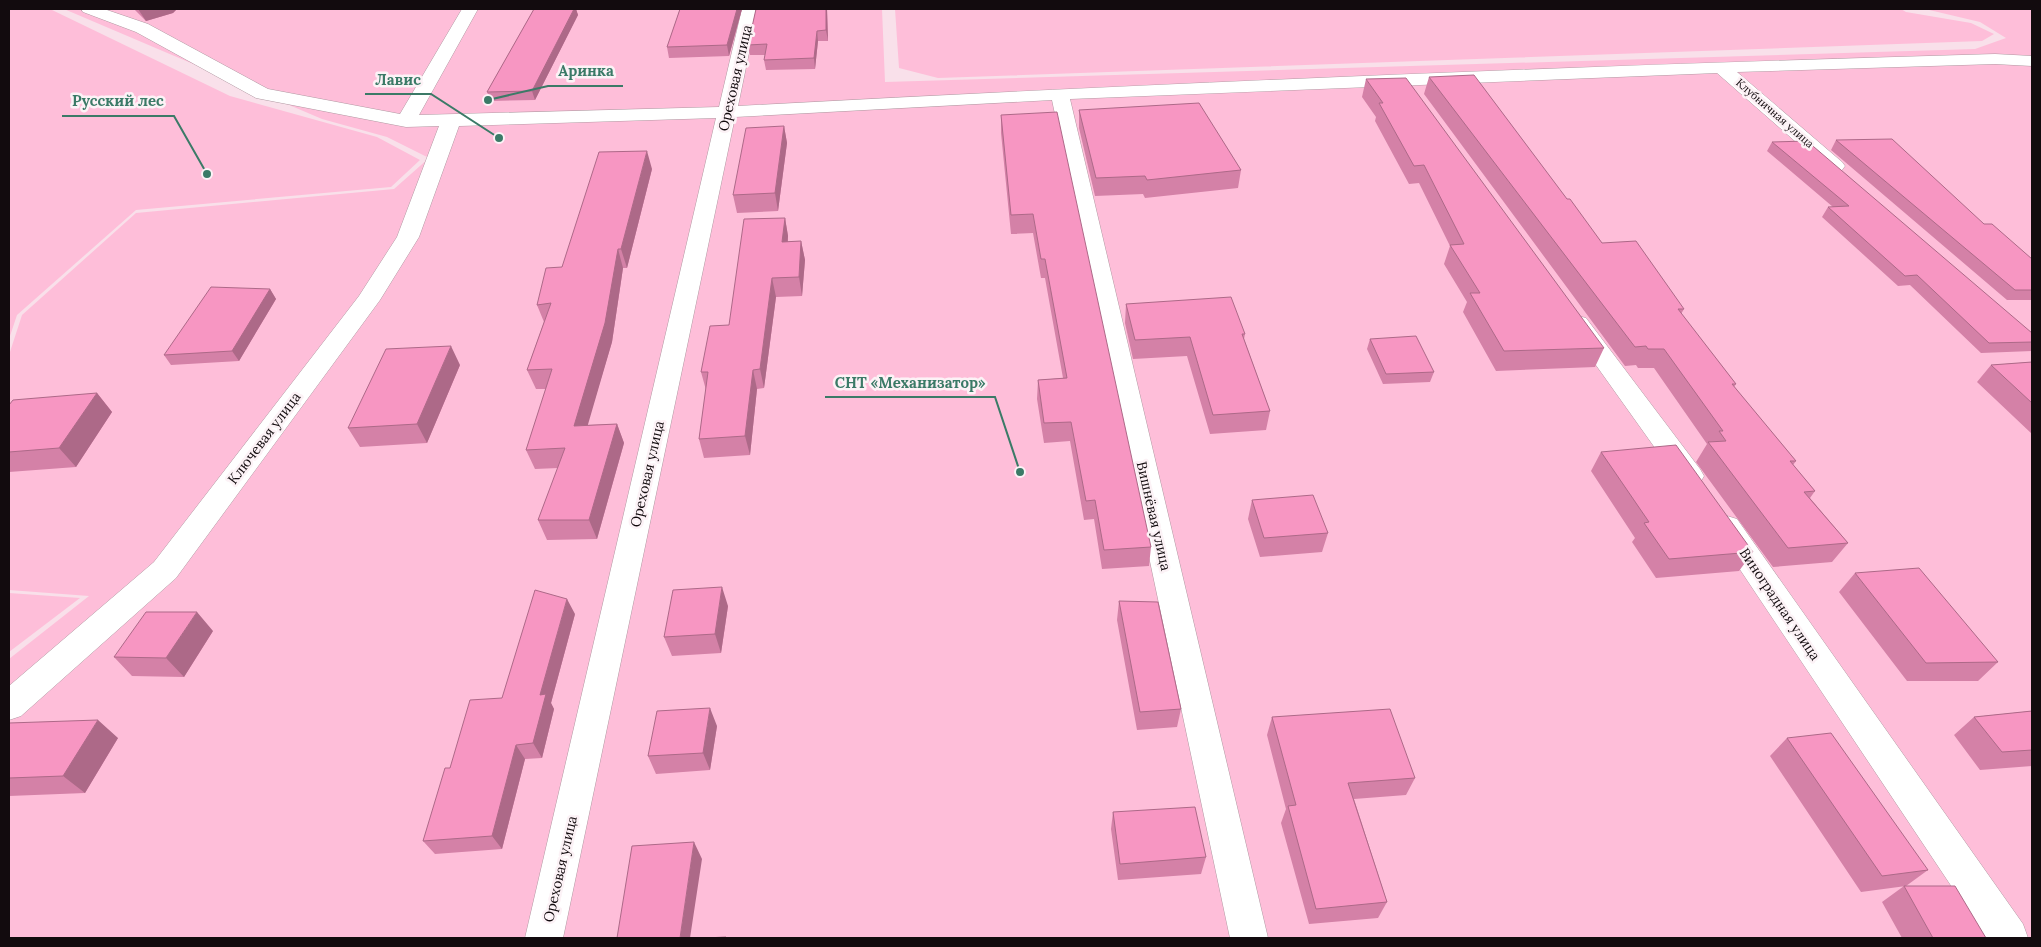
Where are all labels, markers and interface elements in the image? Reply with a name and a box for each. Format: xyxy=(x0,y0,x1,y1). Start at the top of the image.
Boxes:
street label: Ореховая улица xyxy=(714,23,756,133)
callout: Аринка xyxy=(548,56,623,86)
text: Аринка xyxy=(558,61,614,80)
callout: Лавис xyxy=(365,64,431,94)
text: Лавис xyxy=(375,70,421,89)
street label: Клубничная улица xyxy=(1733,75,1817,151)
callout: Русский лес xyxy=(62,86,174,116)
text: Русский лес xyxy=(72,91,164,110)
callout: СНТ «Механизатор» xyxy=(825,367,995,397)
text: СНТ «Механизатор» xyxy=(835,373,986,392)
street label: Ключевая улица xyxy=(223,388,305,488)
street label: Ореховая улица xyxy=(626,419,668,529)
street label: Вишнёвая улица xyxy=(1133,460,1175,572)
street label: Виноградная улица xyxy=(1736,544,1824,664)
street label: Ореховая улица xyxy=(539,814,581,924)

